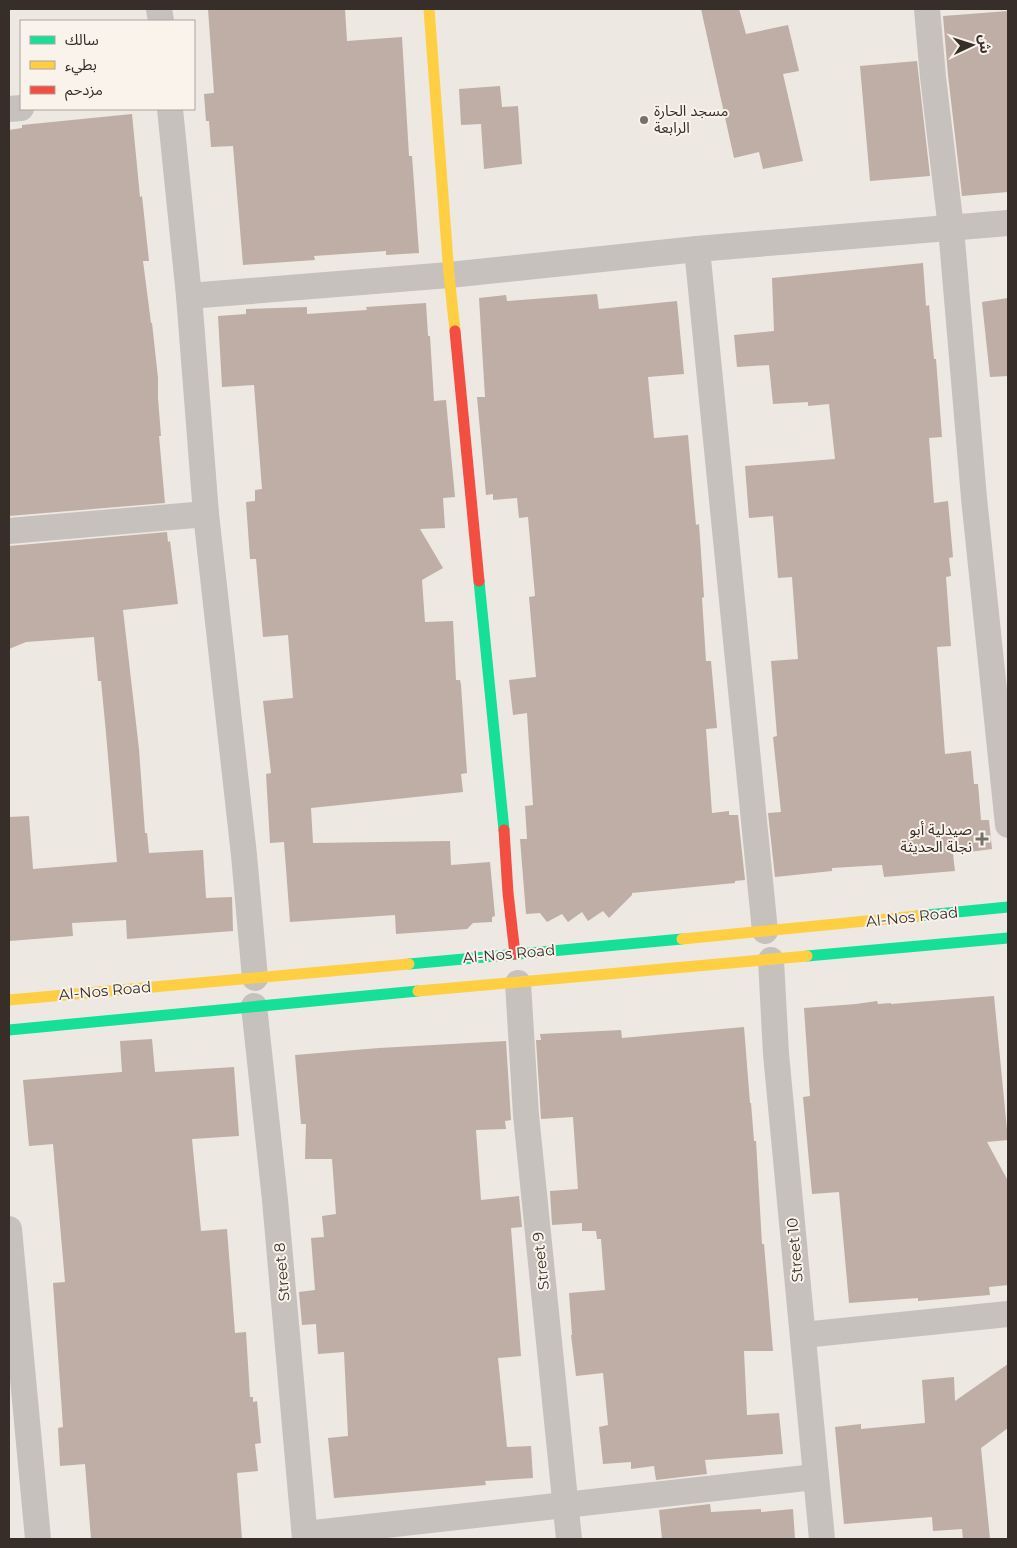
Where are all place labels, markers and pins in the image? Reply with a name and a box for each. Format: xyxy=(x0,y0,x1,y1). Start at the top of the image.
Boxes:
place label: مسجد الحارة الرابعة xyxy=(654,101,728,137)
marker: مسجد الحارة الرابعة xyxy=(638,114,650,126)
place label: صيدلية أبو نجلة الحديثة xyxy=(900,820,972,856)
marker: صيدلية أبو نجلة الحديثة xyxy=(976,833,988,845)

